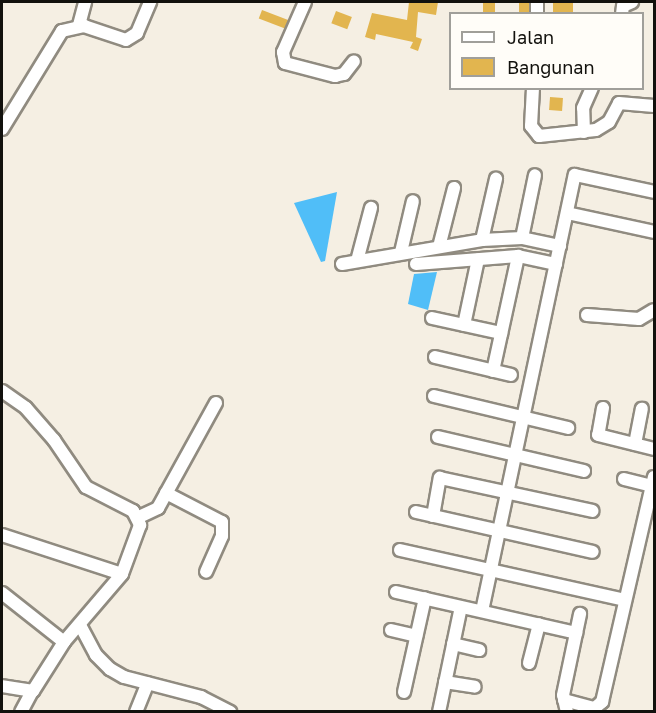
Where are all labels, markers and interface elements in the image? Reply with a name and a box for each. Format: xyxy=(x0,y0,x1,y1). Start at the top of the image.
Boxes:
legend xyxy=(449,12,644,90)
text: Jalan xyxy=(507,26,554,48)
text: Bangunan xyxy=(507,56,595,78)

